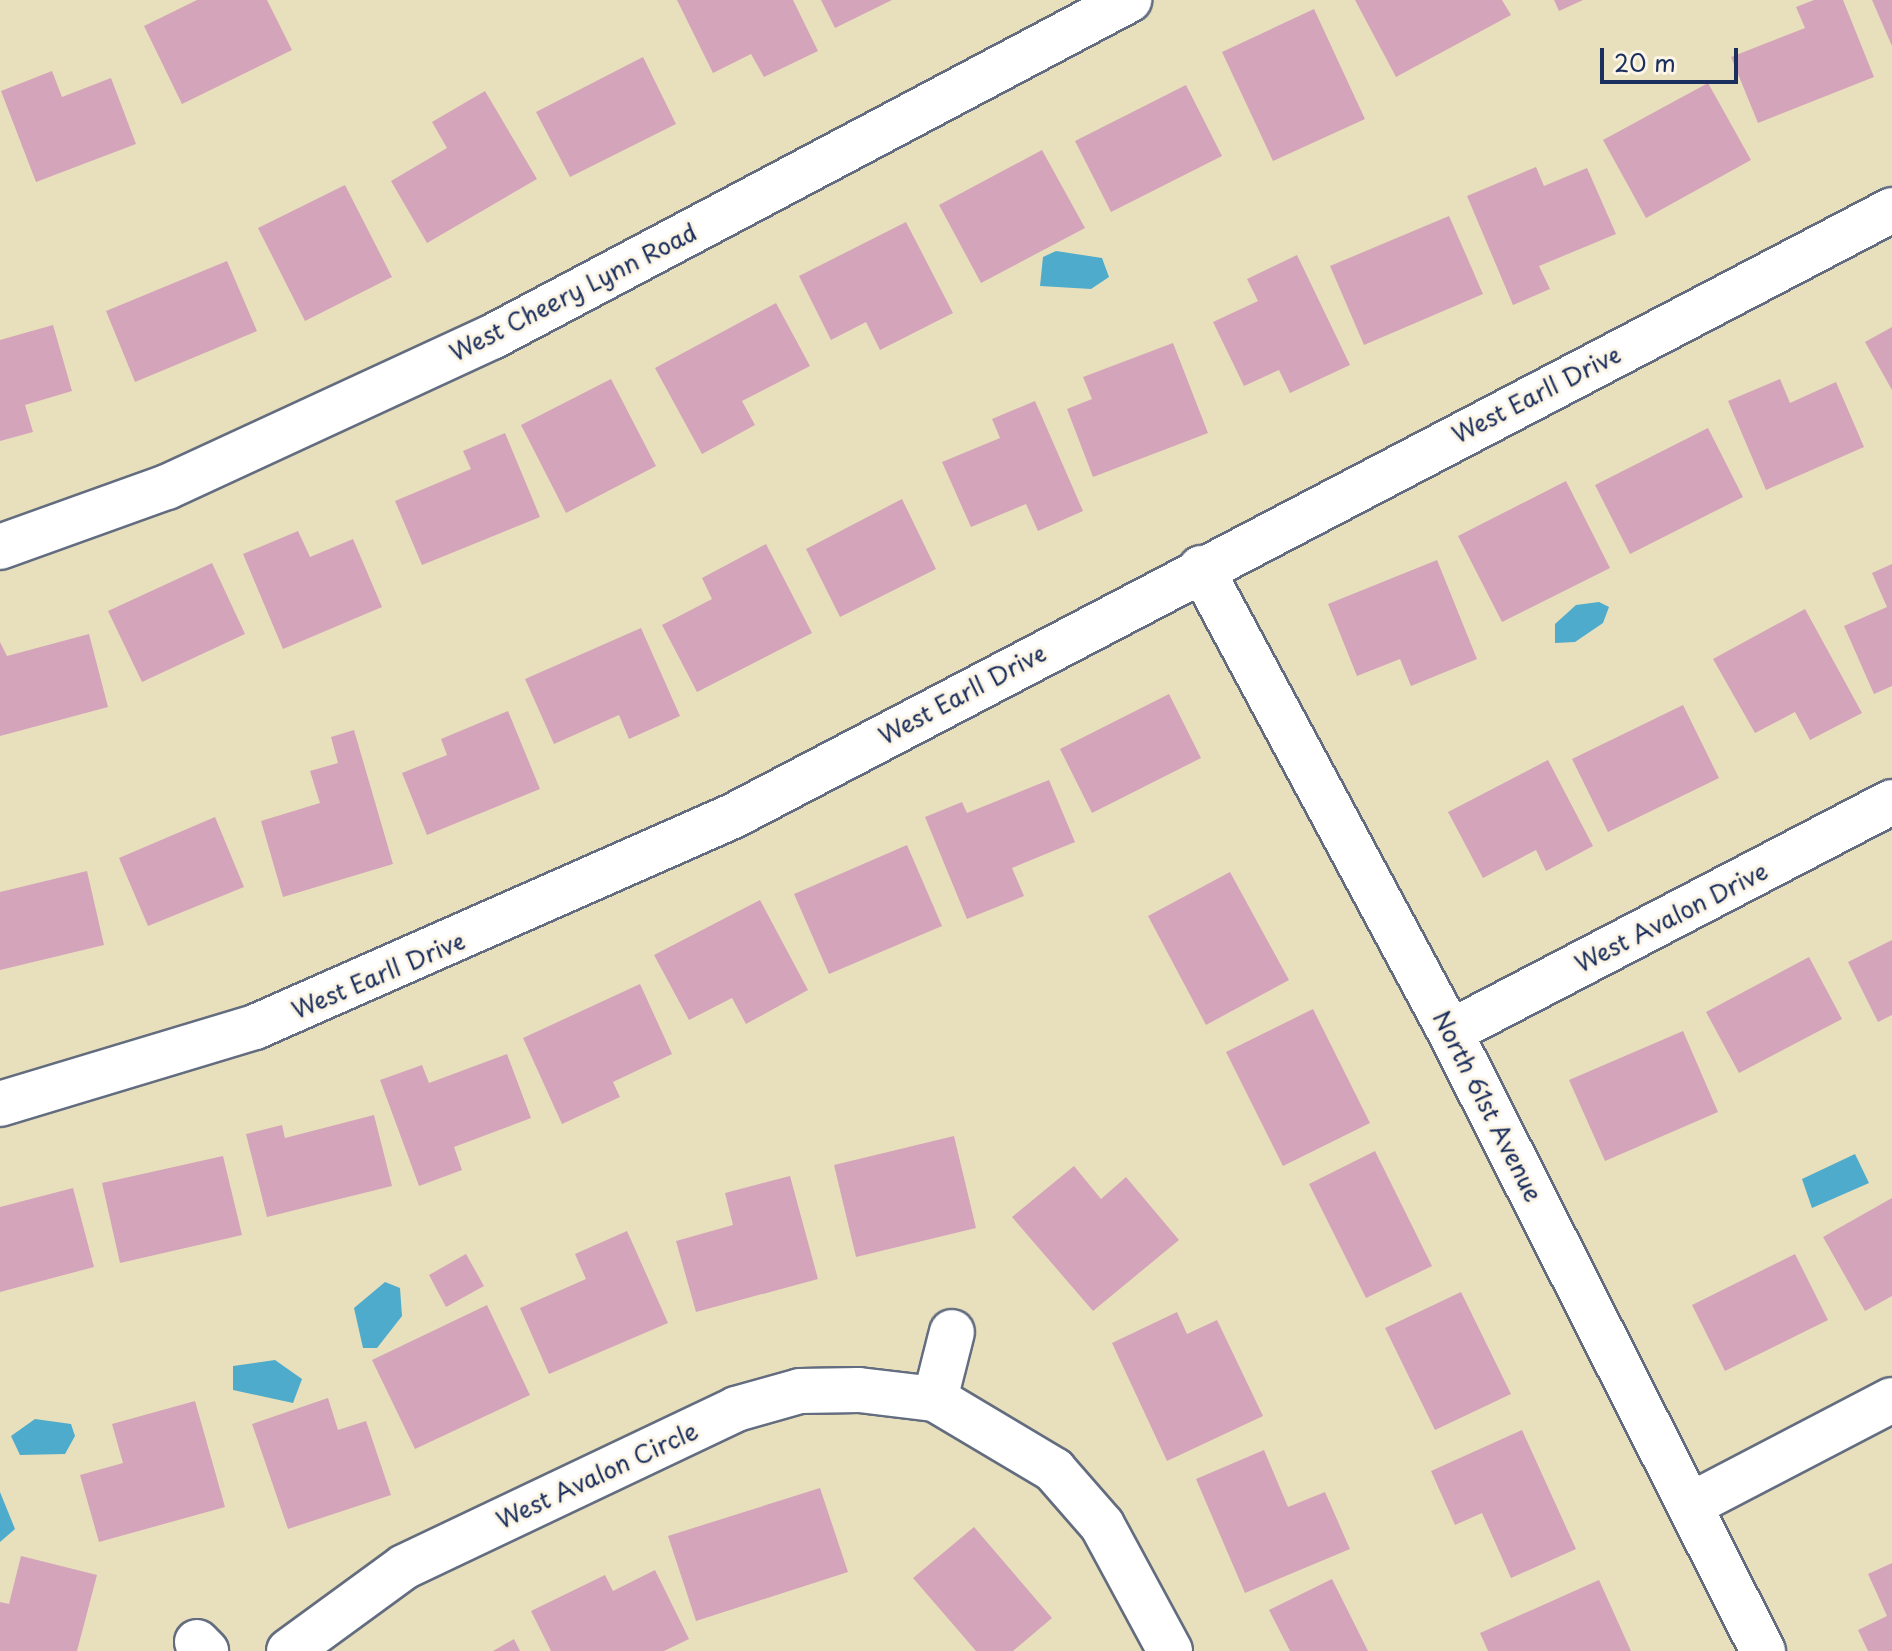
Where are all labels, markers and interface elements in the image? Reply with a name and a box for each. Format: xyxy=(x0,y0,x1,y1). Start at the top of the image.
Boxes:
scale bar xyxy=(1604,32,1742,82)
text: 20 m xyxy=(1614,44,1676,80)
street label: West Cheery Lynn Road xyxy=(445,217,701,367)
street label: West Earll Drive xyxy=(1447,339,1625,449)
street label: West Earll Drive xyxy=(873,638,1051,750)
street label: West Avalon Drive xyxy=(1569,855,1773,979)
street label: West Earll Drive xyxy=(287,925,469,1025)
street label: North 61st Avenue xyxy=(1427,1005,1549,1207)
street label: West Avalon Circle xyxy=(490,1415,704,1535)

